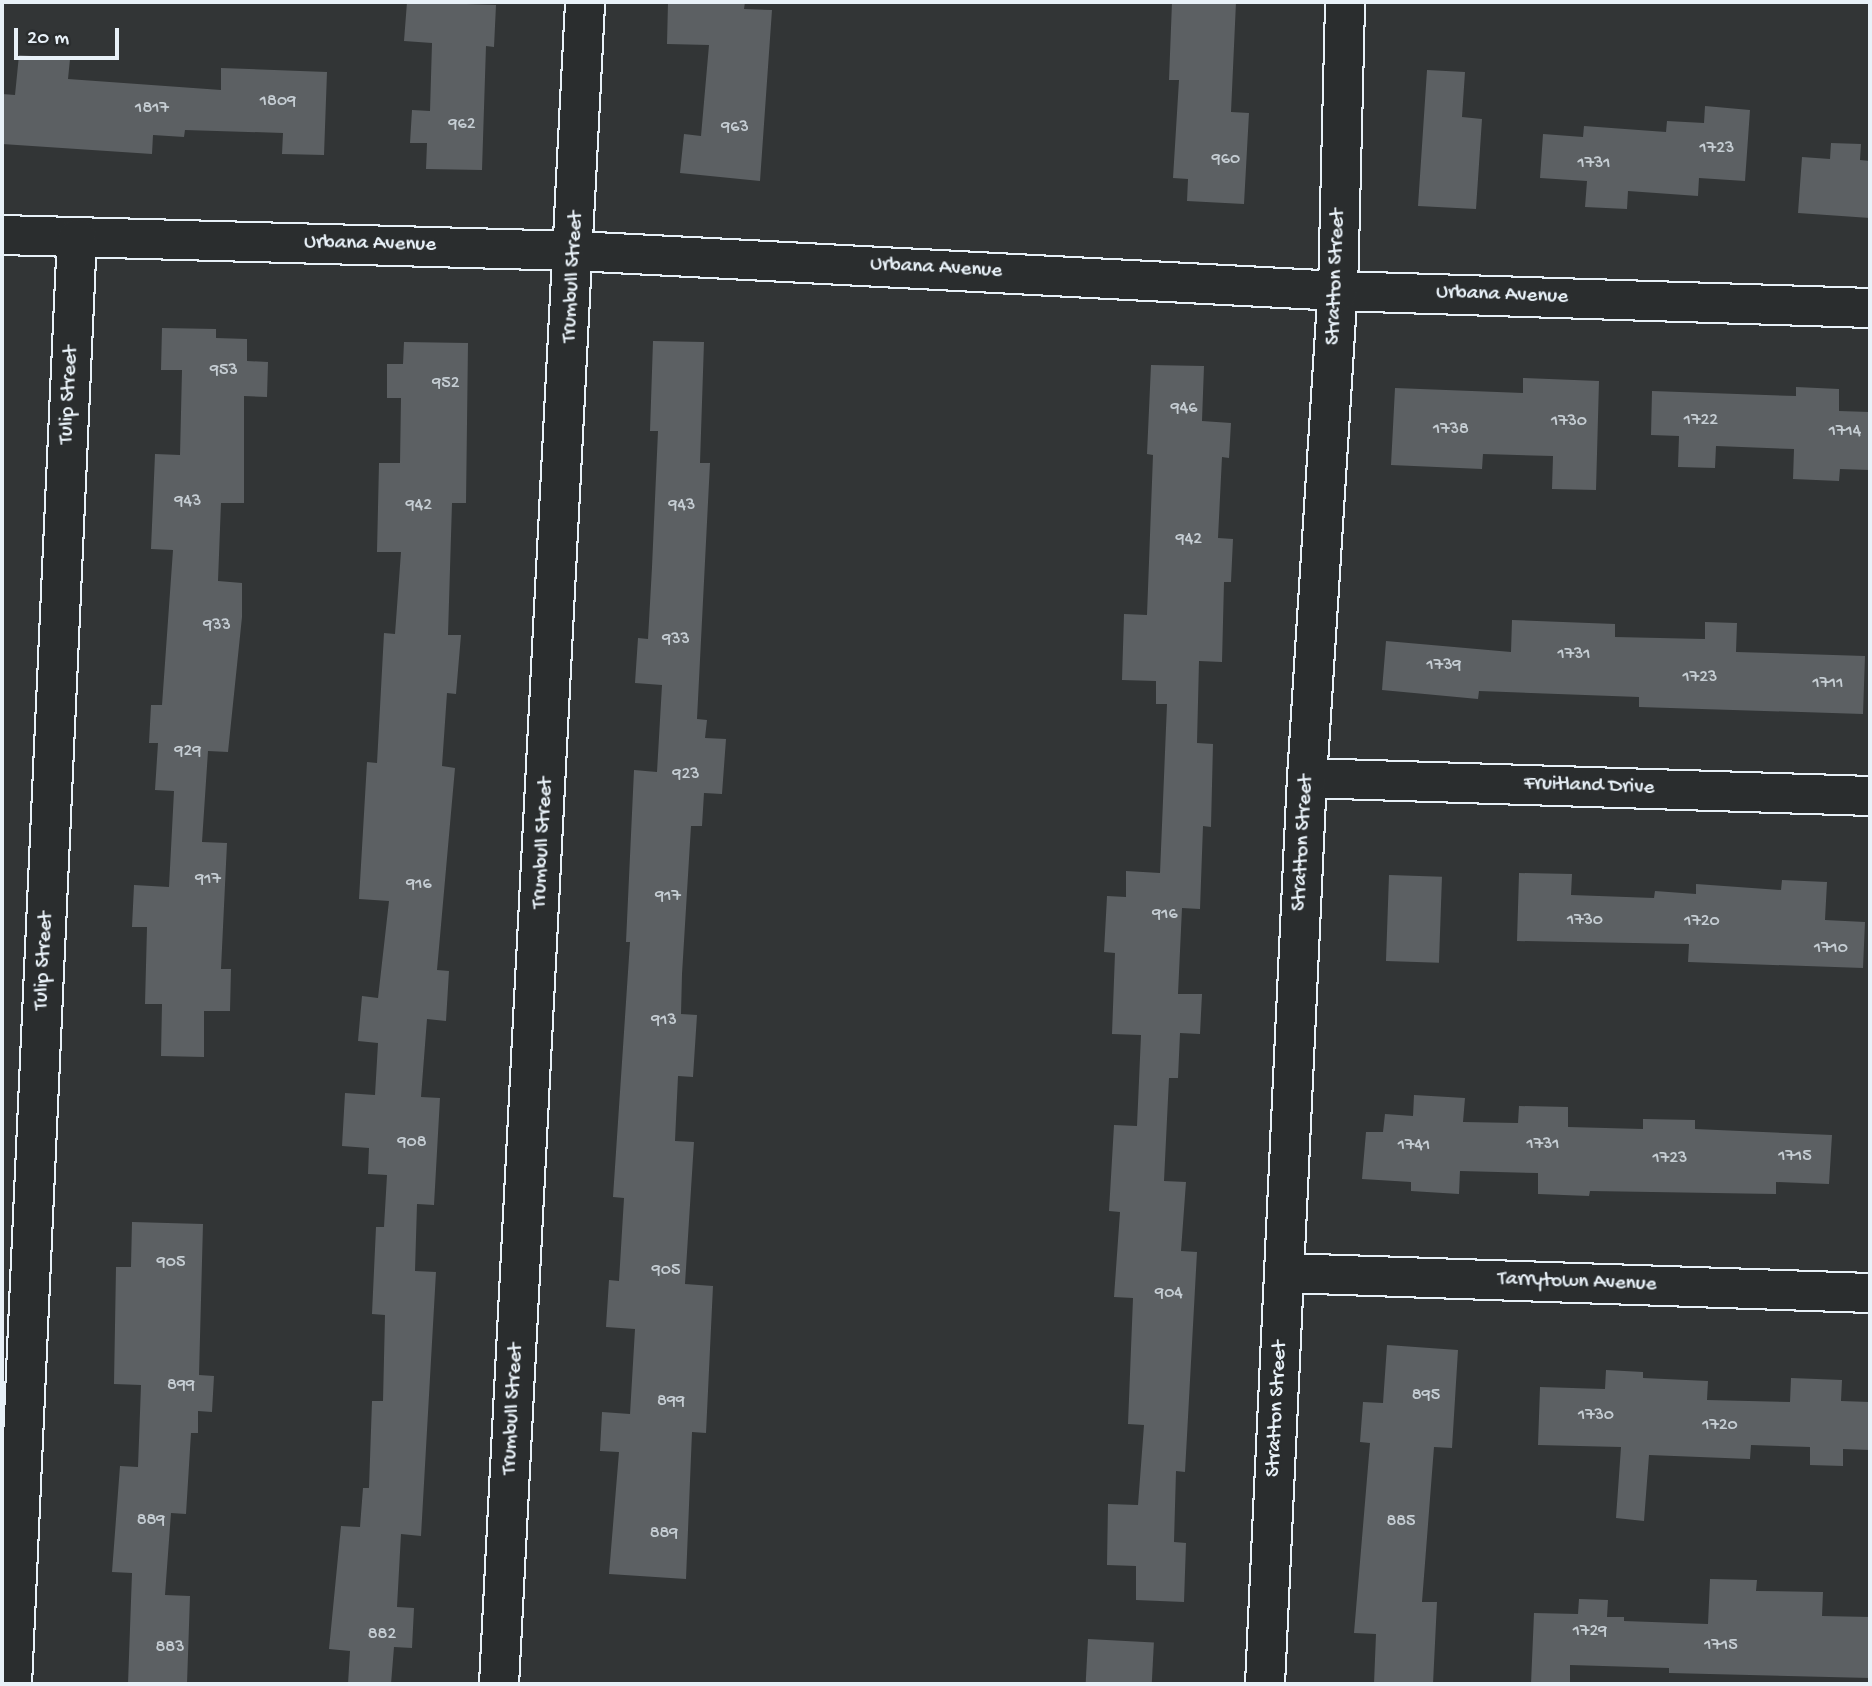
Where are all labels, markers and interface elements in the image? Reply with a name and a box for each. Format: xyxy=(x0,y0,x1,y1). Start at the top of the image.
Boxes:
scale bar xyxy=(18,14,122,58)
text: 20 m xyxy=(27,27,69,52)
house number: 1809 xyxy=(260,91,296,113)
house number: 1817 xyxy=(135,98,169,120)
house number: 962 xyxy=(449,114,475,136)
house number: 963 xyxy=(721,117,749,139)
house number: 1723 xyxy=(1700,138,1734,160)
house number: 960 xyxy=(1212,149,1240,171)
house number: 1731 xyxy=(1577,153,1611,175)
street label: Stratton Street xyxy=(1322,208,1352,346)
street label: Trumbull Street xyxy=(558,211,590,343)
street label: Urbana Avenue xyxy=(304,231,436,259)
street label: Urbana Avenue xyxy=(869,253,1003,285)
street label: Urbana Avenue xyxy=(1436,281,1568,311)
street label: Tulip Street xyxy=(55,345,85,445)
house number: 953 xyxy=(210,360,238,382)
house number: 952 xyxy=(432,373,460,395)
house number: 946 xyxy=(1171,398,1197,420)
house number: 1722 xyxy=(1684,410,1718,432)
house number: 1730 xyxy=(1551,411,1587,433)
house number: 1738 xyxy=(1433,419,1469,441)
house number: 1714 xyxy=(1829,421,1861,443)
house number: 943 xyxy=(175,491,201,513)
house number: 942 xyxy=(406,495,432,517)
house number: 943 xyxy=(669,495,695,517)
house number: 942 xyxy=(1176,529,1202,551)
house number: 933 xyxy=(203,615,231,637)
house number: 933 xyxy=(662,629,690,651)
house number: 1731 xyxy=(1557,644,1591,666)
house number: 1739 xyxy=(1427,655,1461,677)
house number: 1723 xyxy=(1683,667,1717,689)
house number: 1711 xyxy=(1812,673,1844,695)
house number: 929 xyxy=(175,741,201,763)
house number: 923 xyxy=(672,764,700,786)
street label: Fruitland Drive xyxy=(1523,772,1655,802)
street label: Stratton Street xyxy=(1288,774,1320,912)
street label: Trumbull Street xyxy=(528,777,560,909)
house number: 917 xyxy=(195,869,221,891)
house number: 916 xyxy=(406,874,432,896)
house number: 917 xyxy=(655,886,681,908)
house number: 916 xyxy=(1152,904,1178,926)
house number: 1730 xyxy=(1567,910,1603,932)
street label: Tulip Street xyxy=(30,911,60,1011)
house number: 1720 xyxy=(1684,911,1720,933)
house number: 1710 xyxy=(1814,938,1848,960)
house number: 913 xyxy=(651,1010,677,1032)
house number: 908 xyxy=(397,1132,427,1154)
house number: 1731 xyxy=(1526,1134,1560,1156)
house number: 1741 xyxy=(1398,1135,1430,1157)
house number: 1715 xyxy=(1778,1146,1812,1168)
house number: 1723 xyxy=(1653,1148,1687,1170)
house number: 905 xyxy=(157,1252,185,1274)
house number: 905 xyxy=(652,1260,680,1282)
street label: Tarrytown Avenue xyxy=(1497,1268,1657,1298)
house number: 904 xyxy=(1155,1283,1183,1305)
street label: Stratton Street xyxy=(1262,1340,1294,1478)
street label: Trumbull Street xyxy=(498,1343,530,1475)
house number: 899 xyxy=(167,1375,195,1397)
house number: 895 xyxy=(1412,1385,1440,1407)
house number: 899 xyxy=(657,1391,685,1413)
house number: 1730 xyxy=(1578,1405,1614,1427)
house number: 1720 xyxy=(1702,1415,1738,1437)
house number: 889 xyxy=(137,1510,165,1532)
house number: 885 xyxy=(1386,1511,1416,1533)
house number: 889 xyxy=(650,1523,678,1545)
house number: 1729 xyxy=(1573,1621,1607,1643)
house number: 882 xyxy=(368,1624,396,1646)
house number: 1715 xyxy=(1704,1635,1738,1657)
house number: 883 xyxy=(155,1637,185,1659)

